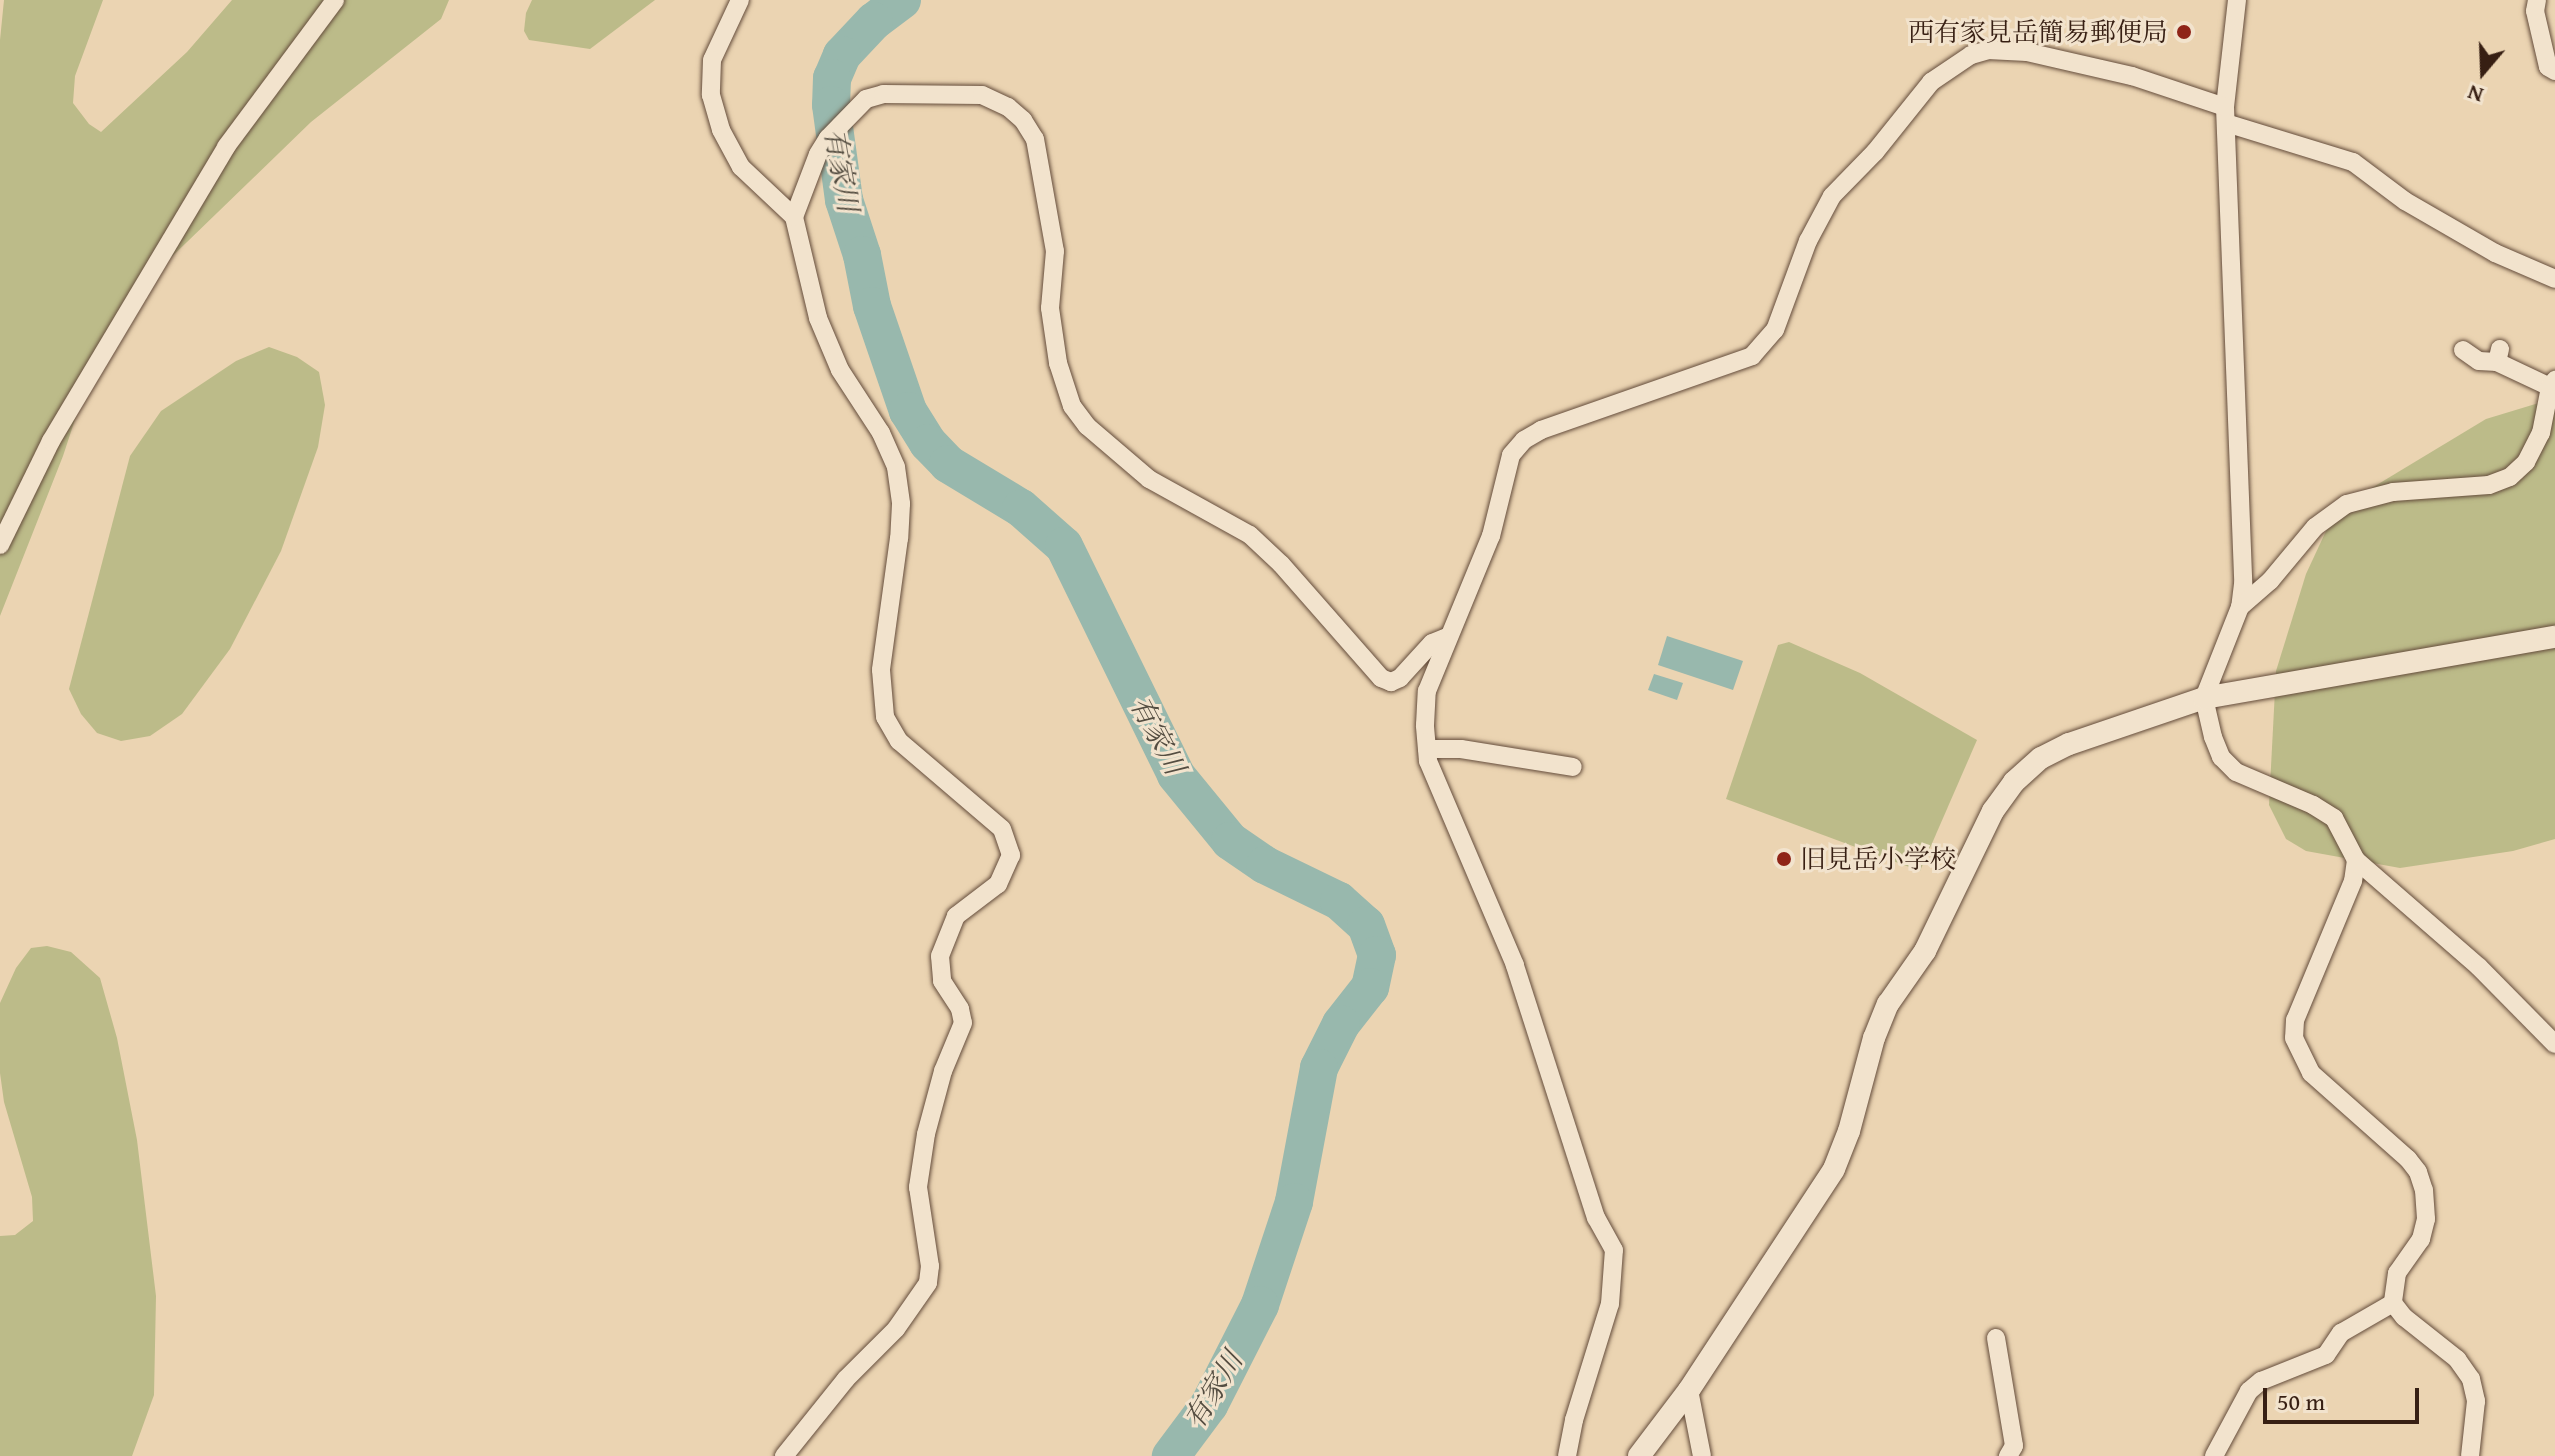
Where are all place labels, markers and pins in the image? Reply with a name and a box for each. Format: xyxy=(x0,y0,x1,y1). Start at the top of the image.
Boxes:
place label: 西有家見岳簡易郵便局 xyxy=(1908,16,2168,48)
marker: 西有家見岳簡易郵便局 xyxy=(2175,23,2193,41)
place label: 旧見岳小学校 xyxy=(1800,843,1956,875)
marker: 旧見岳小学校 xyxy=(1775,850,1793,868)

